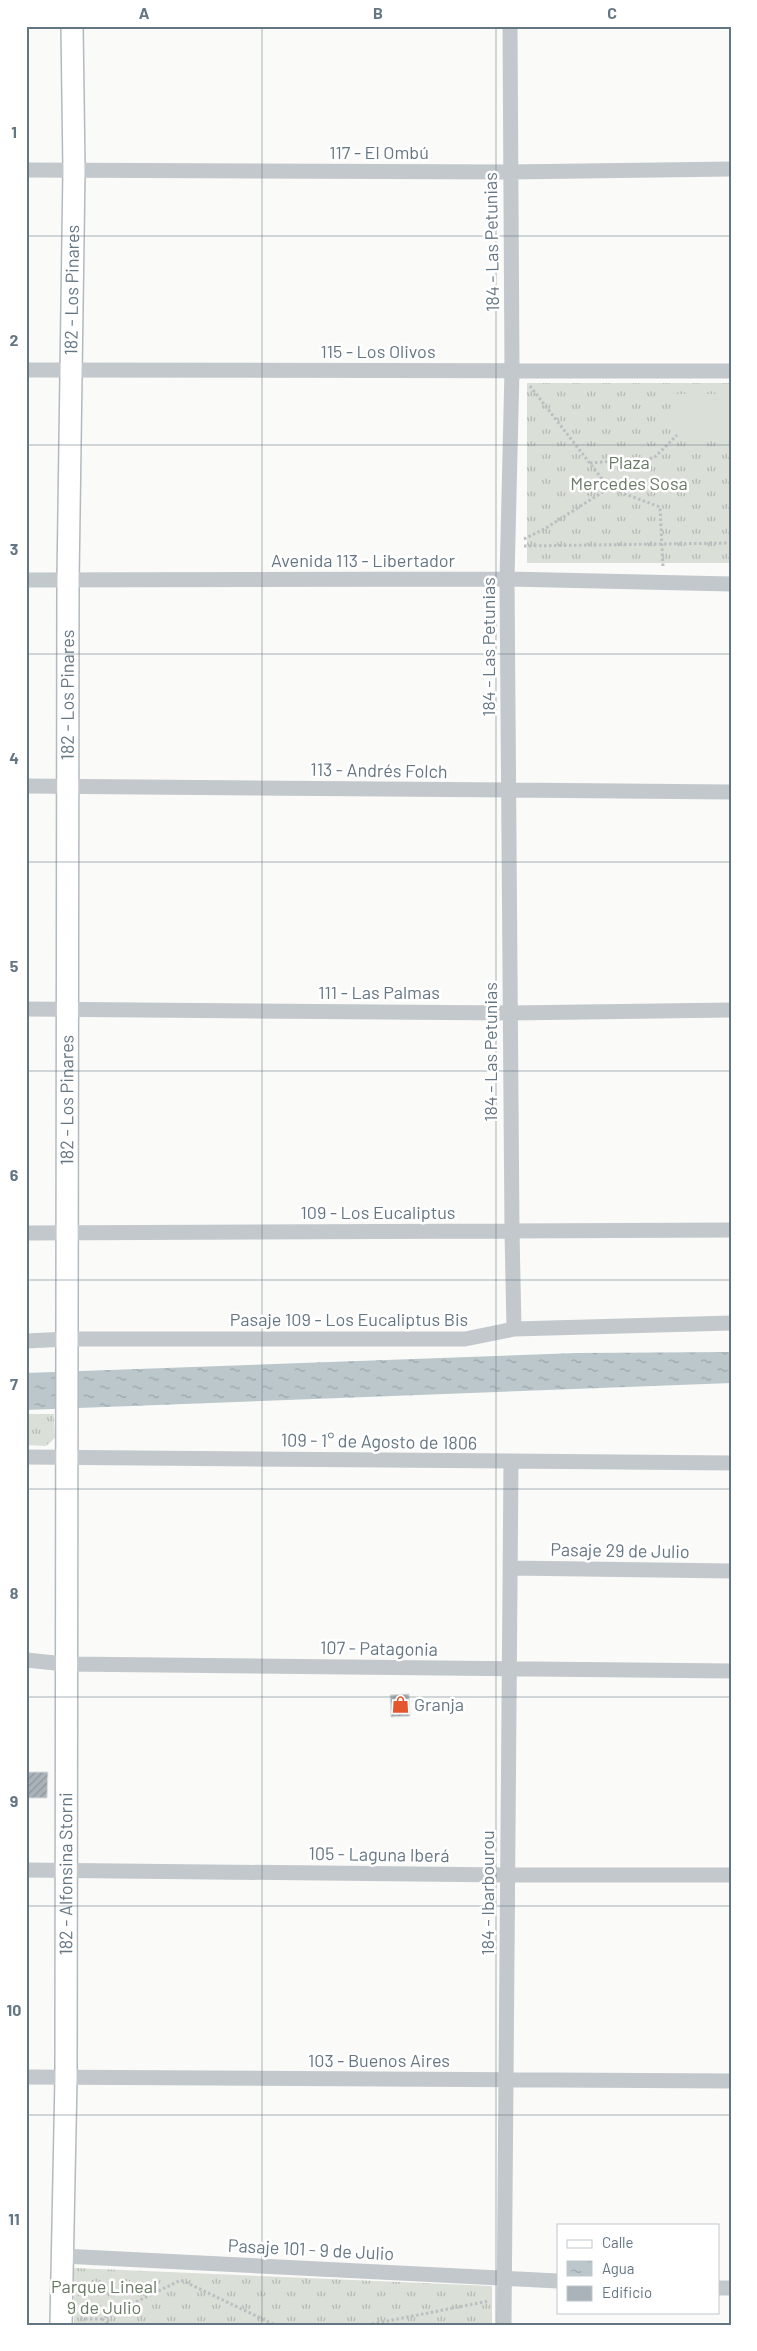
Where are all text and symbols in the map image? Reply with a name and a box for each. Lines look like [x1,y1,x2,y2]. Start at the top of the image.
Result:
text: A [139,3,150,22]
text: B [373,3,383,22]
text: C [607,3,617,22]
text: 1 [11,122,17,141]
street label: 117 - El Ombú [329,141,429,163]
street label: 184 - Las Petunias [479,172,503,312]
street label: 182 - Los Pinares [59,225,83,356]
text: 2 [10,330,19,349]
street label: 115 - Los Olivos [320,340,436,362]
park label: Plaza Mercedes Sosa [570,451,688,494]
text: 3 [10,539,18,558]
street label: Avenida 113 - Libertador [271,549,456,571]
street label: 184 - Las Petunias [477,577,499,717]
street label: 182 - Los Pinares [56,630,78,760]
text: 4 [9,748,19,767]
street label: 113 - Andrés Folch [310,758,448,782]
text: 5 [10,956,19,975]
street label: 111 - Las Palmas [318,981,440,1003]
street label: 184 - Las Petunias [479,982,501,1122]
street label: 182 - Los Pinares [55,1035,77,1165]
text: 6 [10,1165,19,1184]
street label: 109 - Los Eucaliptus [300,1201,456,1223]
street label: Pasaje 109 - Los Eucaliptus Bis [230,1308,468,1330]
text: 7 [10,1374,18,1393]
street label: 109 - 1° de Agosto de 1806 [281,1428,477,1454]
street label: Pasaje 29 de Julio [550,1538,690,1562]
text: 8 [10,1583,19,1602]
street label: 107 - Patagonia [320,1636,438,1660]
place label: Granja [414,1693,464,1715]
shop icon: Granja [390,1695,410,1715]
text: 9 [10,1791,18,1810]
street label: 182 - Alfonsina Storni [54,1792,76,1956]
street label: 184 - Ibarbourou [476,1830,498,1956]
street label: 105 - Laguna Iberá [308,1842,450,1866]
text: 10 [7,2000,21,2019]
street label: 103 - Buenos Aires [308,2049,450,2071]
text: 11 [8,2209,20,2228]
legend [557,2224,720,2314]
text: Calle [602,2233,634,2251]
street label: Pasaje 101 - 9 de Julio [227,2234,395,2264]
text: Agua [602,2259,635,2277]
park label: Parque Lineal 9 de Julio [51,2275,157,2318]
text: Edificio [602,2283,652,2301]

